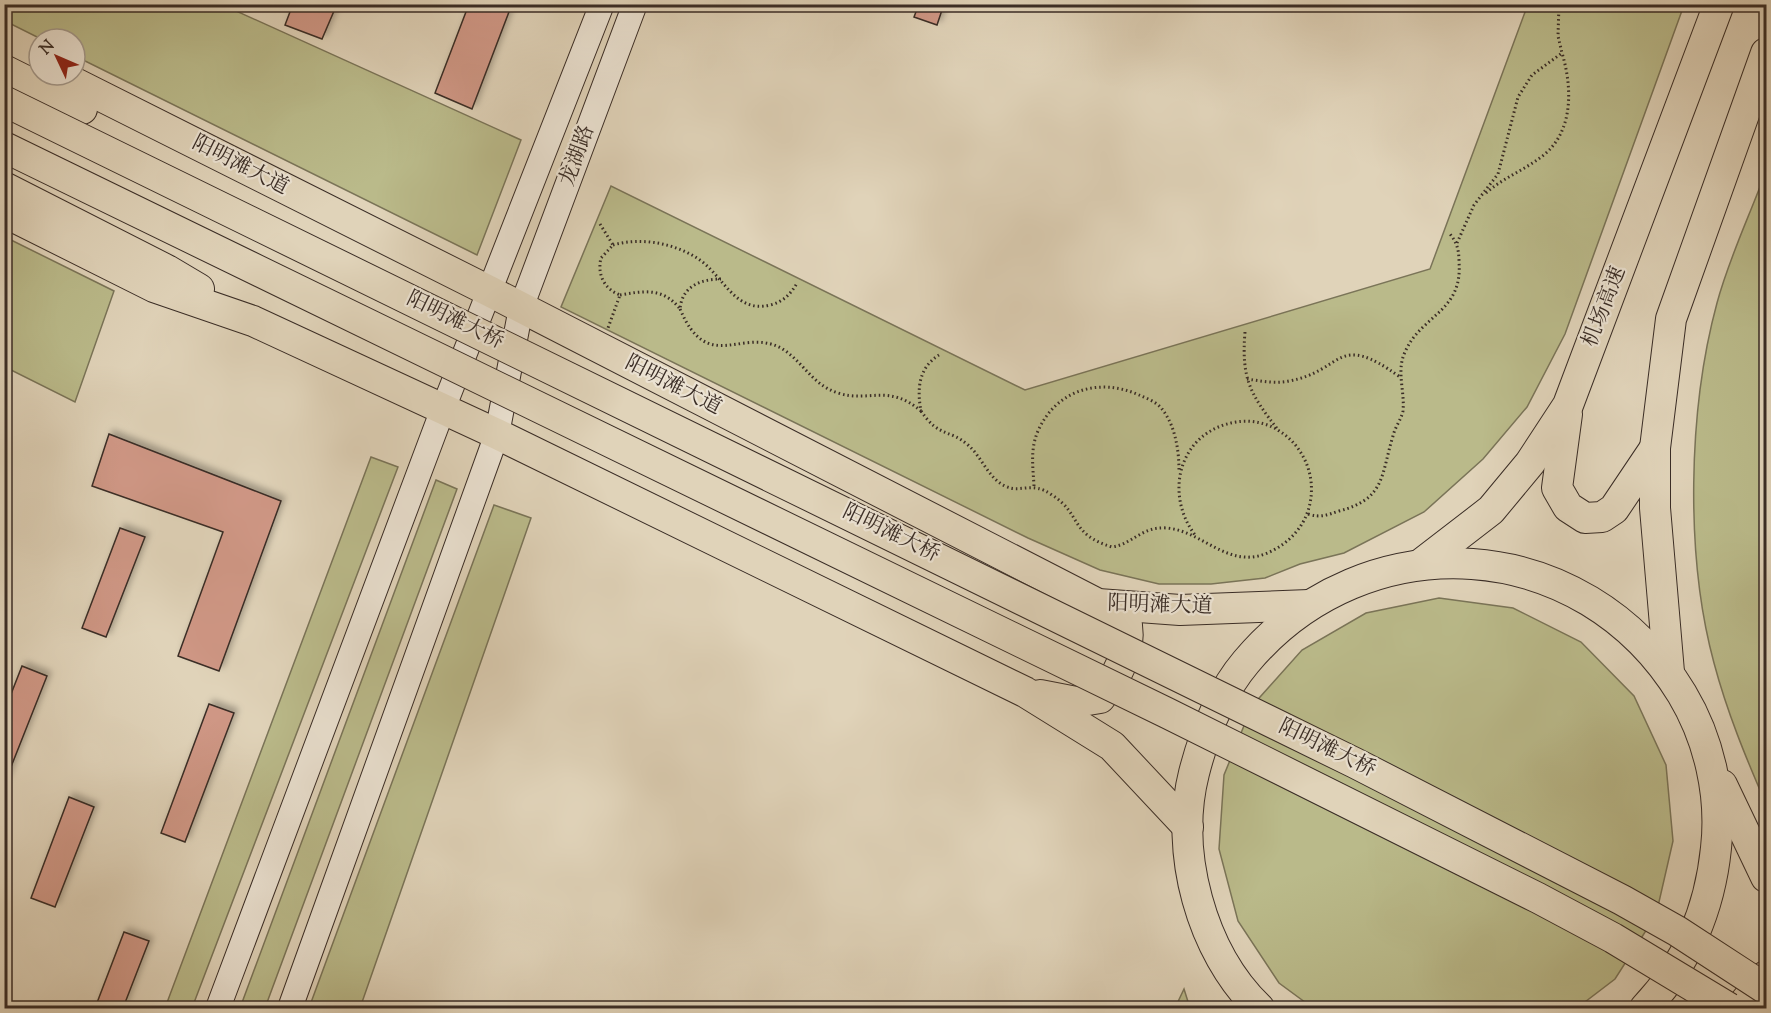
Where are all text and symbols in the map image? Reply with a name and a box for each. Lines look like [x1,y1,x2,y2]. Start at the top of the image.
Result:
north arrow [27,27,87,87]
text: N [35,36,61,61]
street label: 龙湖路 [553,121,603,191]
street label: 阳明滩大道 [186,129,294,203]
street label: 机场高速 [1576,262,1634,352]
street label: 阳明滩大桥 [401,285,509,357]
street label: 阳明滩大道 [619,349,727,423]
street label: 阳明滩大桥 [837,498,945,570]
street label: 阳明滩大道 [1107,589,1213,623]
street label: 阳明滩大桥 [1273,713,1381,785]

